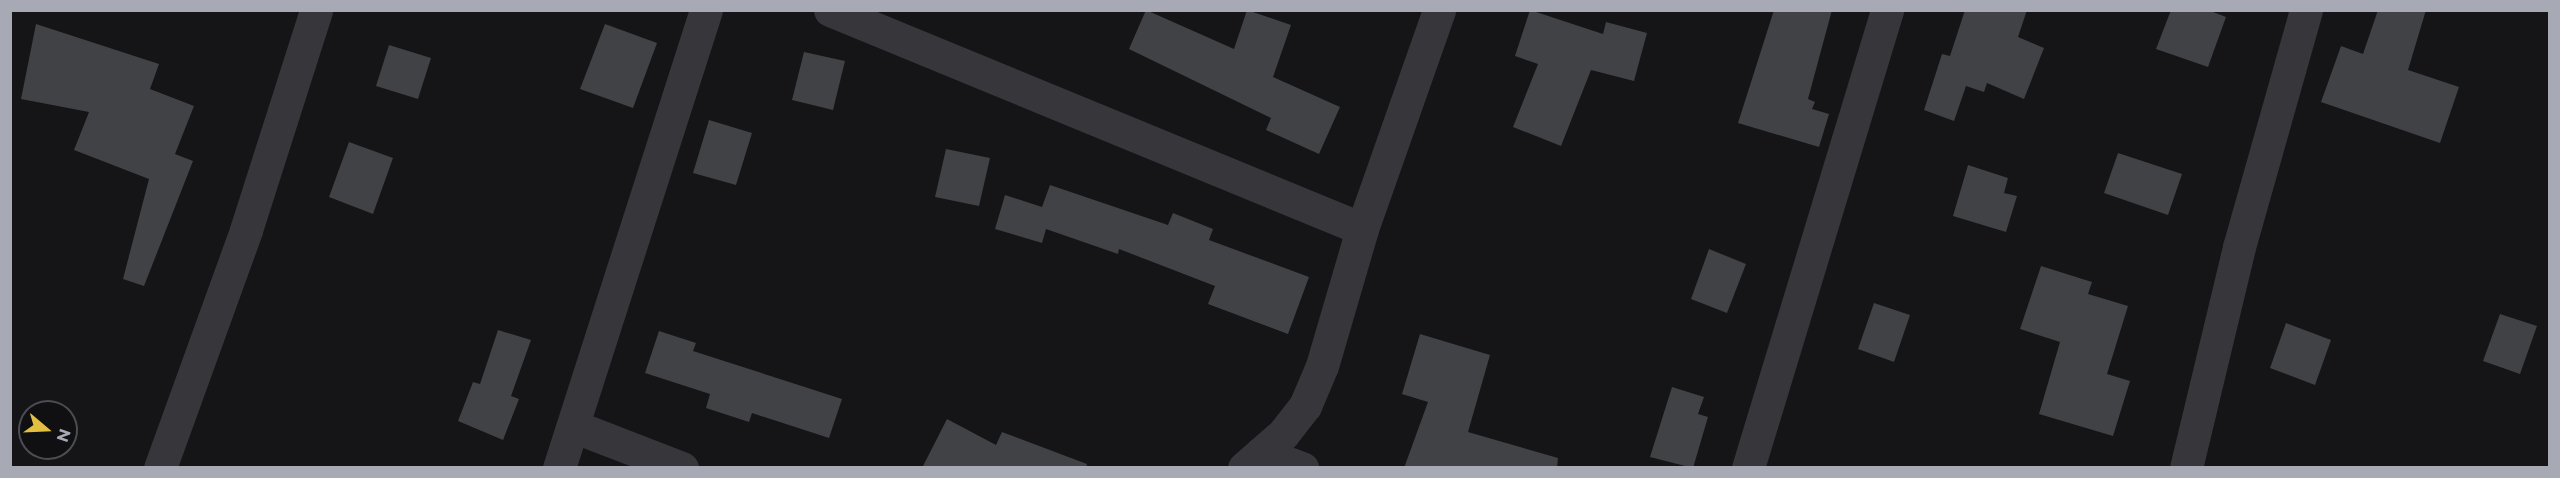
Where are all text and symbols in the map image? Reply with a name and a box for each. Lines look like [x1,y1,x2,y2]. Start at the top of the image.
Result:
north arrow [18,400,78,460]
text: N [53,426,75,445]

